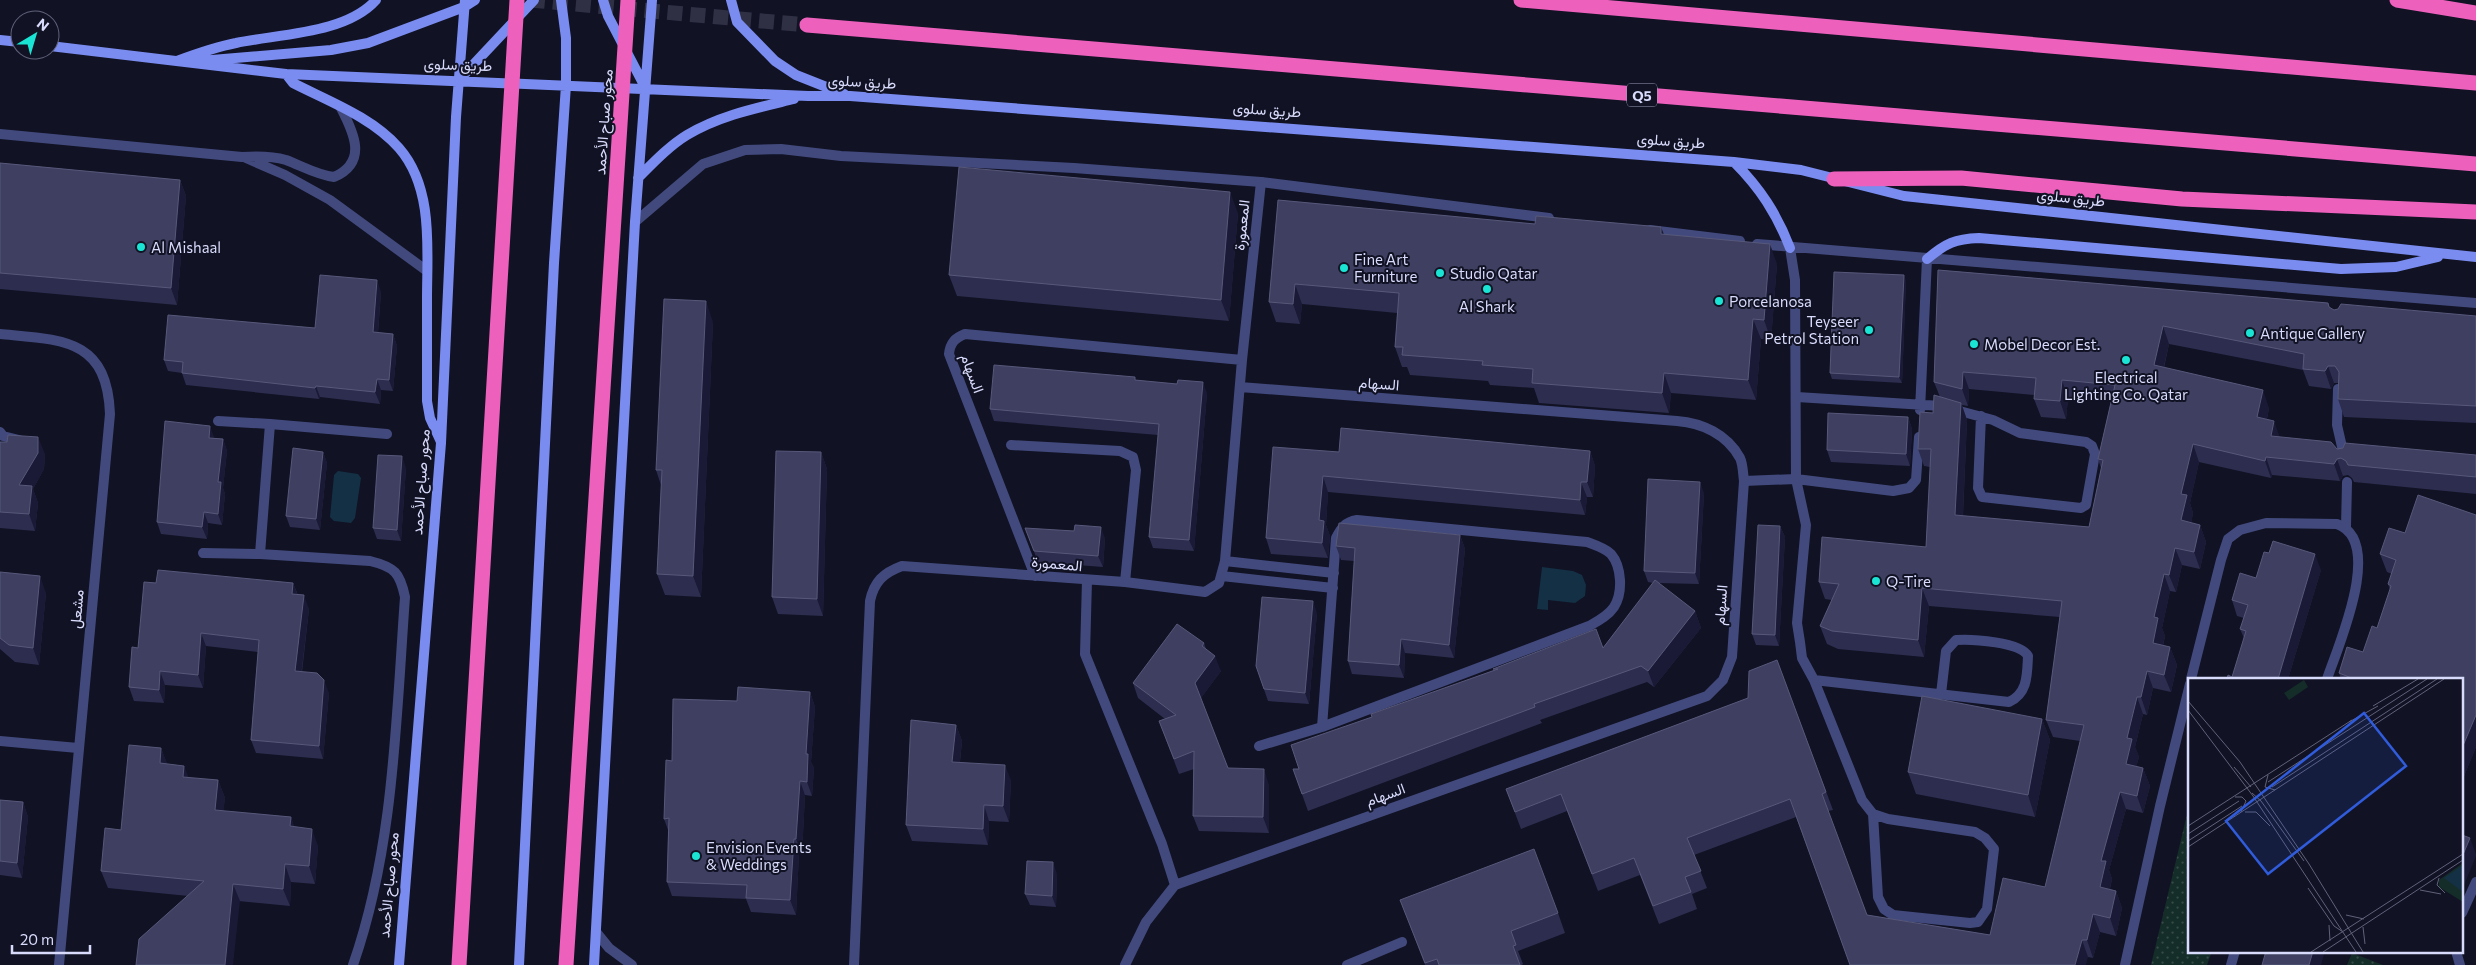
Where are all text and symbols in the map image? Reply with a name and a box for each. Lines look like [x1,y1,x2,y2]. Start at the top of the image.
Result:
north arrow [10,10,60,60]
text: N [34,14,53,34]
street label: طريق سلوى [423,54,493,76]
street label: محور صباح الأحمد [590,68,619,176]
street label: طريق سلوى [827,70,897,94]
road number: Q5 [1627,84,1657,106]
street label: طريق سلوى [1232,98,1302,122]
street label: طريق سلوى [1636,129,1706,153]
street label: طريق سلوى [2036,184,2106,212]
street label: المعمورة [1229,199,1254,252]
place label: Al Mishaal [151,238,221,256]
marker: Al Mishaal [135,241,147,253]
place label: Fine Art Furniture [1354,250,1417,285]
marker: Fine Art Furniture [1338,262,1350,274]
place label: Studio Qatar [1450,264,1538,282]
marker: Studio Qatar [1434,267,1446,279]
marker: Al Shark [1481,283,1493,295]
place label: Porcelanosa [1729,292,1812,310]
marker: Porcelanosa [1713,295,1725,307]
place label: Al Shark [1459,297,1515,315]
place label: Teyseer Petrol Station [1764,312,1859,347]
marker: Teyseer Petrol Station [1863,324,1875,336]
place label: Antique Gallery [2260,324,2365,342]
marker: Antique Gallery [2244,327,2256,339]
place label: Mobel Decor Est. [1984,335,2100,353]
marker: Mobel Decor Est. [1968,338,1980,350]
street label: السهام [956,351,988,396]
marker: Electrical Lighting Co. Qatar [2120,354,2132,366]
place label: Electrical Lighting Co. Qatar [2064,368,2188,403]
street label: السهام [1358,373,1400,395]
street label: محور صباح الأحمد [407,428,436,536]
street label: المعمورة [1031,552,1083,575]
place label: Q-Tire [1886,572,1931,590]
marker: Q-Tire [1870,575,1882,587]
street label: السهام [1710,584,1732,626]
street label: مشعل [65,589,88,629]
inset map [2188,678,2464,952]
street label: السهام [1363,779,1408,811]
street label: محور صباح الأحمد [374,831,405,939]
place label: Envision Events & Weddings [706,838,812,873]
marker: Envision Events & Weddings [690,850,702,862]
scale bar [12,922,90,954]
text: 20 m [20,930,54,948]

